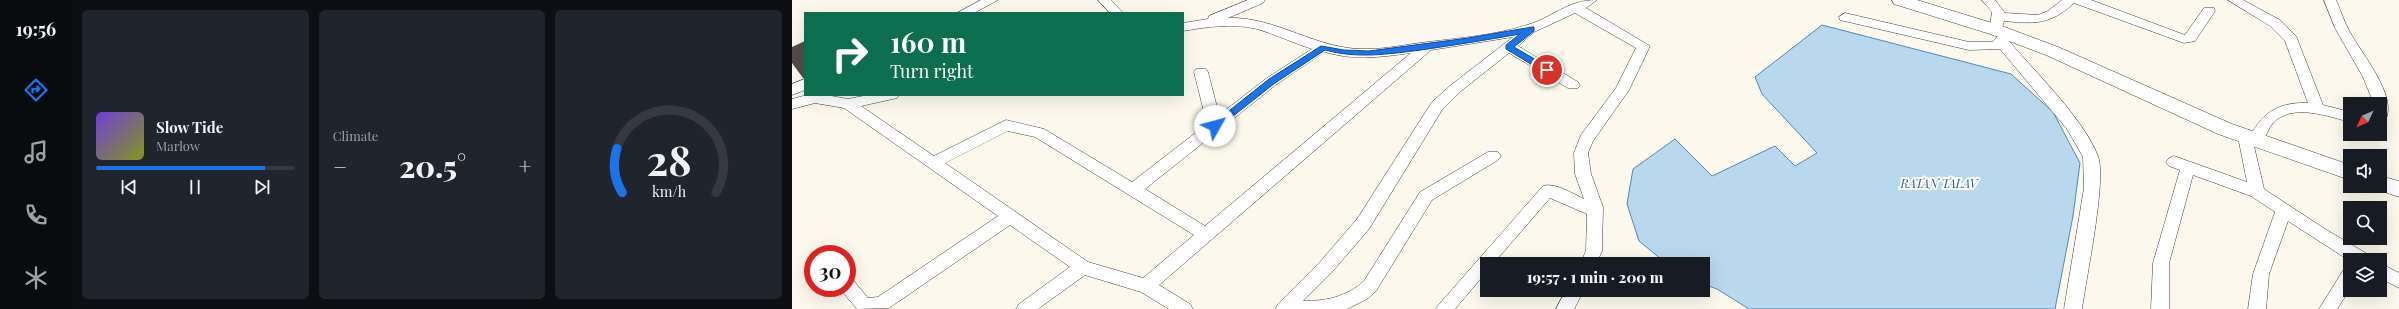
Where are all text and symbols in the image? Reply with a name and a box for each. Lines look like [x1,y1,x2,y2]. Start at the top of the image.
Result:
text: 19:56 [16,17,56,41]
text: 160 m [890,23,966,60]
icon: right [824,28,876,80]
pin [1530,53,1564,87]
text: Turn right [890,59,973,83]
icon: arrive [1536,59,1558,81]
icon: directions [22,76,50,104]
north arrow [2343,97,2387,141]
map controls [2343,97,2387,297]
position arrow [1194,105,1236,147]
text: Slow Tide [156,117,223,137]
text: Climate [333,127,378,144]
text: 28 [646,130,691,185]
text: Marlow [156,137,200,154]
icon: music [22,138,50,166]
text: 20.5° [399,146,466,186]
button: sound [2343,149,2387,193]
text: − [333,151,347,181]
text: + [518,151,531,181]
water label: RATAN TALAV [1900,175,1979,191]
icon: previous [118,176,140,198]
icon: pause [184,176,206,198]
icon: next [251,176,273,198]
text: km/h [652,181,686,200]
icon: phone [22,201,50,229]
button: search [2343,201,2387,245]
speed limit sign: 30 [804,245,856,297]
button: layers [2343,253,2387,297]
icon: climate [22,264,50,292]
text: 19:57 · 1 min · 200 m [1527,267,1663,287]

